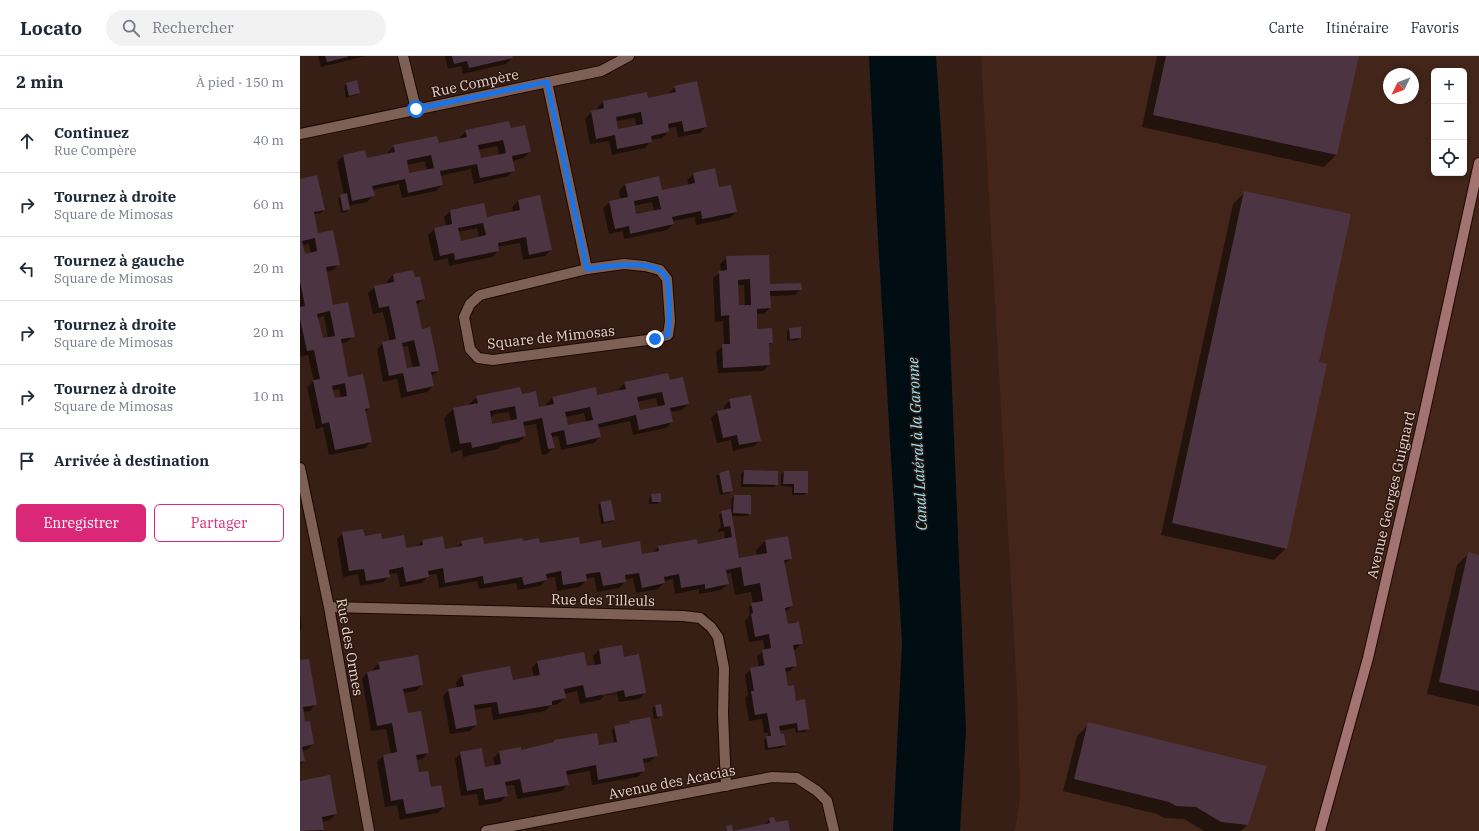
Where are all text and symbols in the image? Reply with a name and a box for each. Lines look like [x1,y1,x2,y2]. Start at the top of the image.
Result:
search box [106,10,386,46]
text: Locato [20,16,82,40]
icon: search [120,17,142,39]
text: Rechercher [152,18,234,37]
text: Carte [1269,19,1304,37]
text: Itinéraire [1326,19,1389,37]
text: Favoris [1411,19,1459,37]
street label: Rue Compère [430,65,520,101]
north arrow [1383,68,1419,104]
map controls [1431,68,1467,176]
button: + [1431,68,1467,104]
text: 2 min [16,71,64,93]
text: À pied · 150 m [196,74,284,91]
route start [407,100,425,118]
button: − [1431,104,1467,140]
text: Continuez [54,123,129,142]
icon: ahead [16,130,38,152]
text: 40 m [253,132,284,149]
button: locate [1431,140,1467,176]
text: Rue Compère [54,142,137,159]
text: Tournez à droite [54,187,176,206]
icon: right [16,194,38,216]
text: 60 m [253,196,284,213]
text: Square de Mimosas [54,206,173,223]
text: Tournez à gauche [54,251,185,270]
icon: left [16,258,38,280]
text: 20 m [253,260,284,277]
text: Square de Mimosas [54,270,173,287]
text: Tournez à droite [54,315,176,334]
street label: Square de Mimosas [486,321,616,353]
icon: right [16,322,38,344]
text: 20 m [253,324,284,341]
route end [646,330,664,348]
text: Square de Mimosas [54,334,173,351]
water label: Canal Latéral à la Garonne [903,357,931,531]
text: Tournez à droite [54,379,176,398]
icon: right [16,386,38,408]
text: 10 m [253,388,284,405]
text: Square de Mimosas [54,398,173,415]
street label: Avenue Georges Guignard [1363,409,1419,581]
icon: arrive [16,450,38,472]
text: Arrivée à destination [54,451,209,470]
button: Enregistrer [16,504,146,542]
button: Partager [154,504,284,542]
street label: Rue des Tilleuls [551,590,655,610]
street label: Rue des Ormes [333,597,367,697]
street label: Avenue des Acacias [607,761,737,803]

